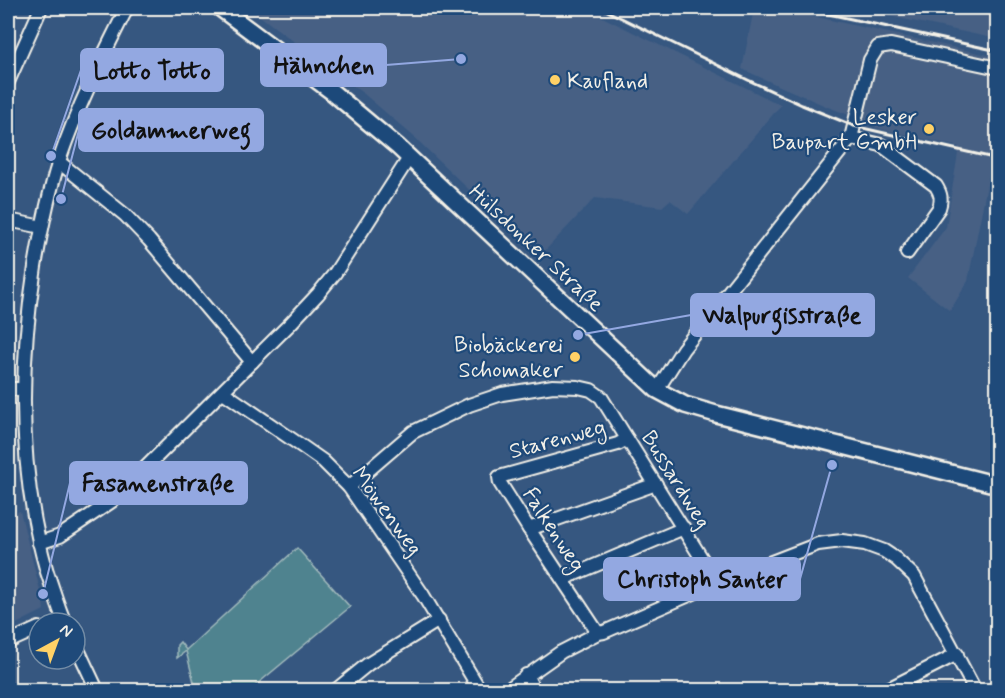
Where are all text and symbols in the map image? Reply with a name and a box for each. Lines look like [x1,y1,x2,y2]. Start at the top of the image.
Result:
callout: Hähnchen [261,44,386,86]
callout: Lotto Totto [81,49,223,91]
text: Hähnchen [274,51,374,82]
text: Lotto Totto [93,57,211,88]
place label: Kaufland [567,68,648,96]
marker: Kaufland [548,73,562,87]
place label: Lesker Baupart GmbH [772,104,917,157]
callout: Goldammerweg [79,109,263,151]
text: Goldammerweg [91,116,251,150]
marker: Lesker Baupart GmbH [922,122,936,136]
street label: Hülsdonker Straße [462,179,609,318]
callout: Walpurgisstraße [691,294,874,336]
text: Walpurgisstraße [702,301,862,335]
place label: Biobäckerei Schomaker [454,332,564,385]
marker: Biobäckerei Schomaker [568,350,582,364]
street label: Starenweg [506,414,610,469]
street label: Bussardweg [633,426,717,535]
street label: Möwenweg [344,461,428,562]
callout: Fasanenstraße [70,462,247,504]
text: Fasanenstraße [82,469,235,500]
street label: Falkenweg [513,482,591,579]
callout: Christoph Santer [604,558,800,600]
text: Christoph Santer [617,565,788,596]
north arrow [27,611,87,671]
text: N [55,619,77,642]

